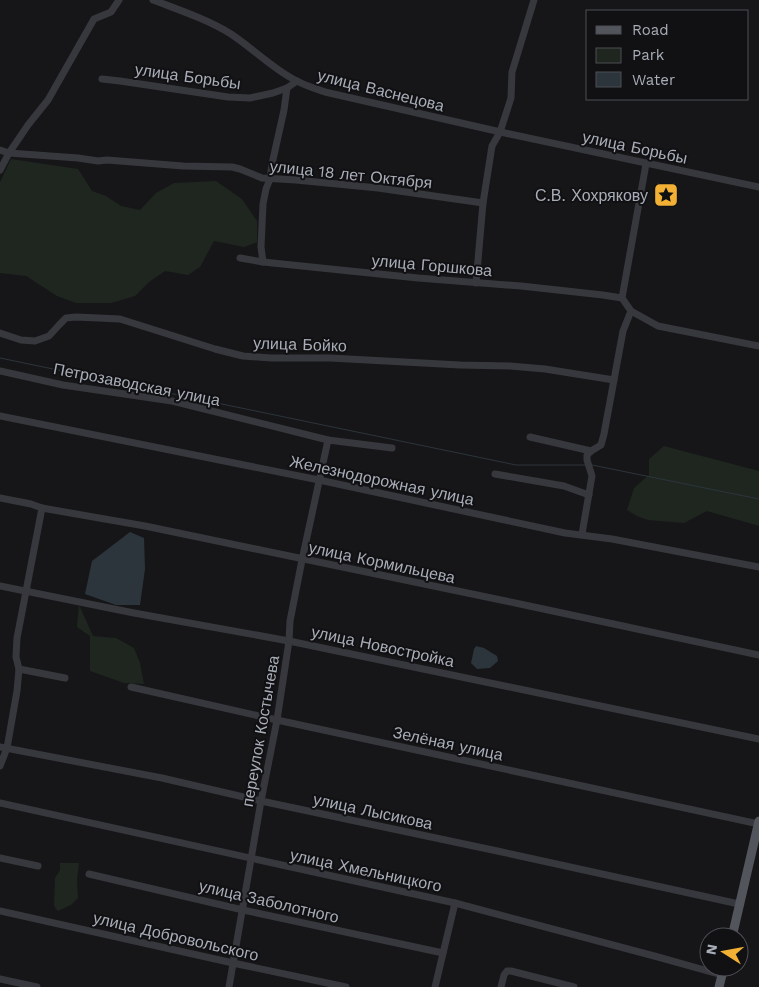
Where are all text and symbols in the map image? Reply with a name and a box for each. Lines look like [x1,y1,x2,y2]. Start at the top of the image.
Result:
legend [586,10,749,100]
text: Road [632,21,669,39]
text: Park [632,46,665,64]
street label: улица Борьбы [134,60,242,93]
street label: улица Васнецова [316,66,446,115]
text: Water [632,71,675,89]
street label: улица Борьбы [581,127,689,168]
street label: улица 18 лет Октября [269,157,433,192]
place icon: С.В. Хохрякову [653,182,679,208]
place label: С.В. Хохрякову [535,186,648,205]
street label: улица Горшкова [371,251,493,280]
street label: улица Бойко [253,333,347,356]
street label: Петрозаводская улица [52,359,222,410]
street label: Железнодорожная улица [288,452,476,509]
street label: улица Кормильцева [307,538,457,587]
street label: улица Новостройка [310,622,456,671]
street label: переулок Костычева [238,654,283,808]
street label: Зелёная улица [391,723,505,764]
street label: улица Лысикова [311,790,434,833]
street label: улица Хмельницкого [288,845,444,896]
street label: улица Заболотного [197,876,341,927]
street label: улица Добровольского [91,908,261,965]
north arrow [699,927,749,977]
text: N [702,943,720,956]

